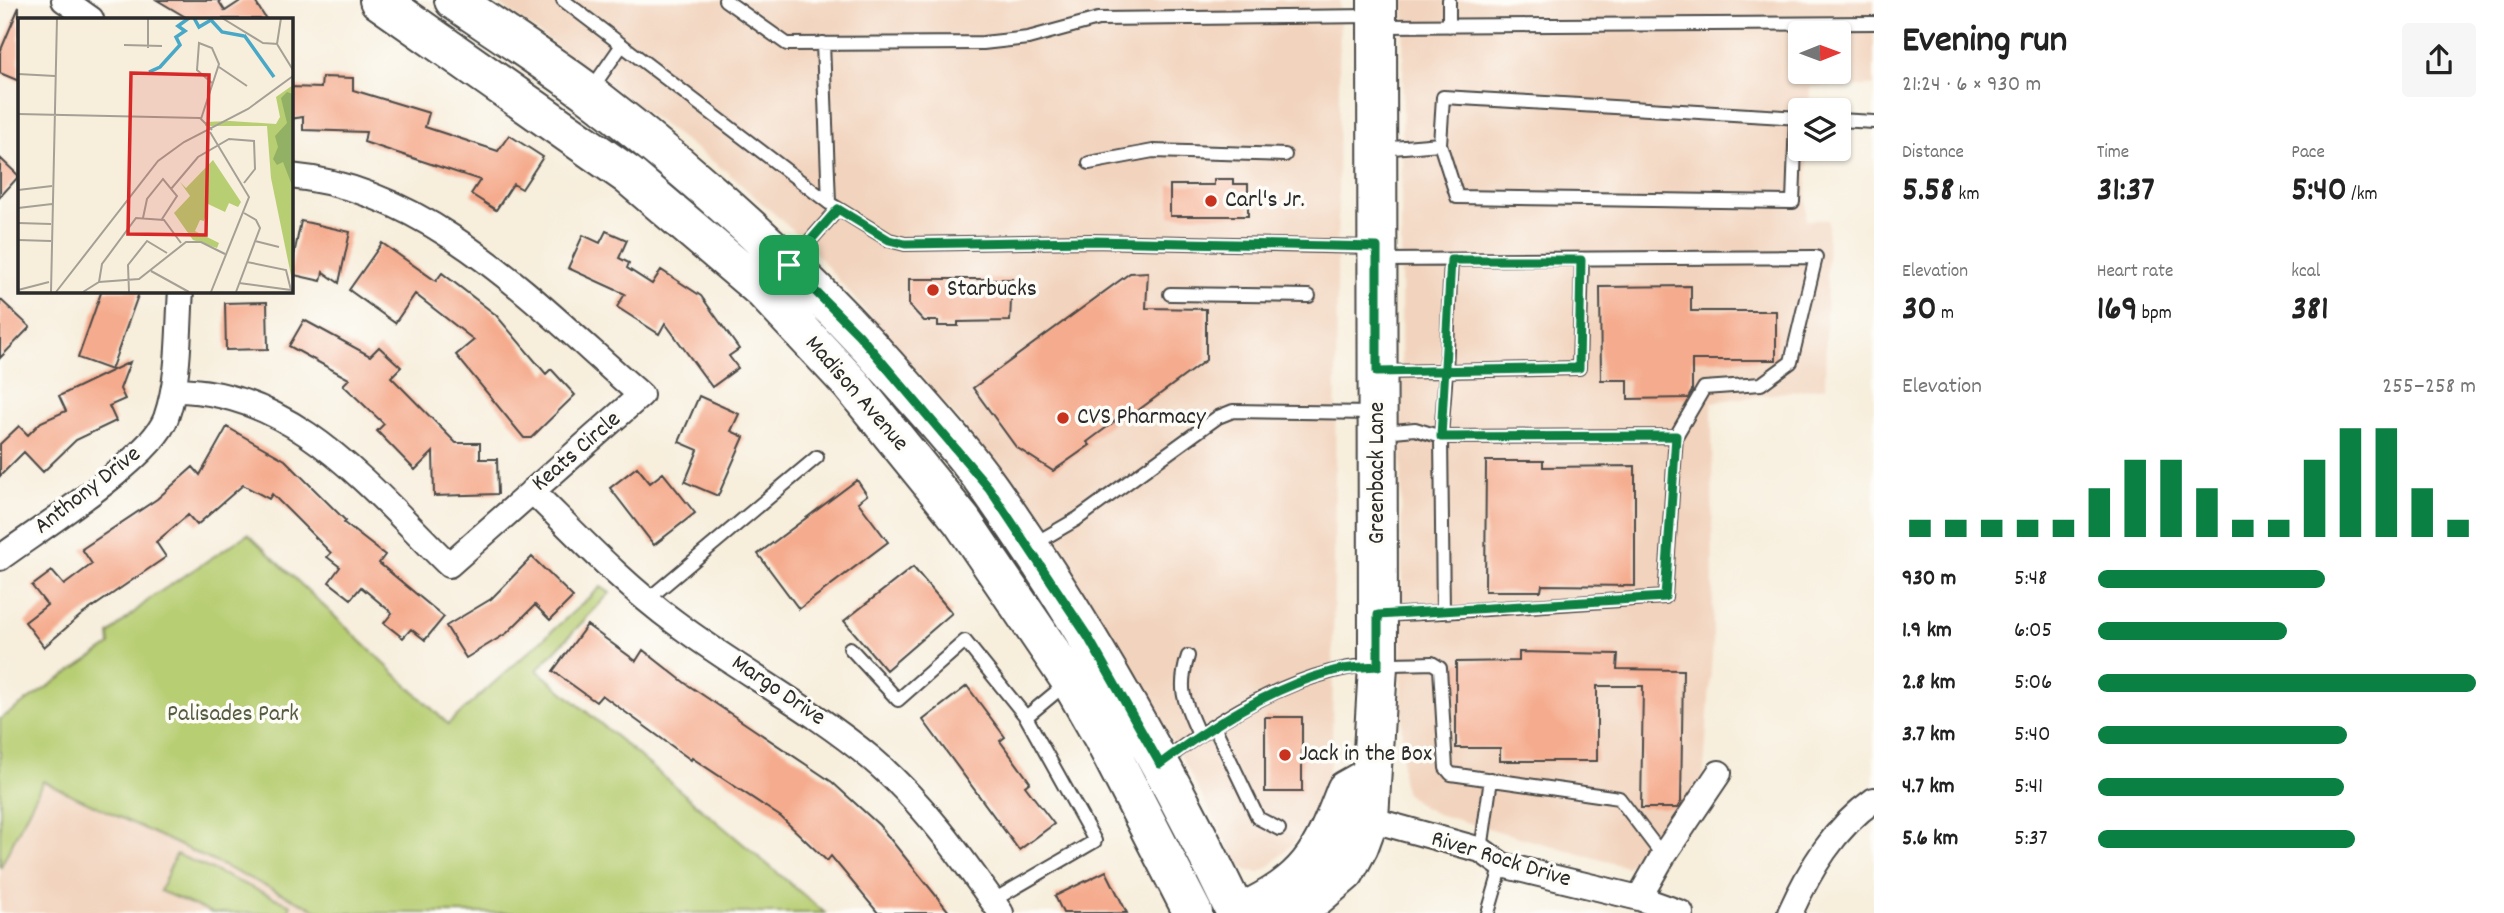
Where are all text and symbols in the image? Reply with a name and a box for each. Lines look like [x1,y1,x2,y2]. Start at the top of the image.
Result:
text: Evening run [1902,15,2067,70]
inset map [18,18,292,292]
north arrow [1788,21,1852,84]
map controls [1788,21,1851,161]
button: share [2402,23,2476,97]
text: 21:24 · 6 × 930 m [1902,69,2041,102]
button: layers [1788,98,1851,161]
text: Distance [1902,140,1964,167]
text: Time [2097,140,2129,167]
text: Pace [2291,140,2325,167]
text: 5.58 [1902,167,1954,217]
text: 31:37 [2097,167,2155,217]
text: 5:40 [2291,167,2347,217]
text: km [1954,182,1979,209]
text: /km [2347,182,2378,209]
place label: Carl's Jr. [1225,184,1305,218]
marker: Carl's Jr. [1203,193,1219,209]
pin [759,235,819,295]
icon: arrive [770,246,808,284]
text: Elevation [1902,259,1968,286]
text: Heart rate [2097,259,2173,286]
text: kcal [2291,259,2320,286]
place label: Starbucks [947,273,1037,307]
marker: Starbucks [925,282,941,298]
text: 30 [1902,286,1937,336]
text: 169 [2097,286,2138,336]
text: 381 [2291,286,2329,336]
text: m [1937,301,1954,328]
text: bpm [2138,301,2172,328]
street label: Madison Avenue [796,329,916,459]
text: Elevation [1902,371,1982,404]
text: 255–258 m [2382,371,2476,404]
place label: CVS Pharmacy [1077,401,1207,435]
street label: Greenback Lane [1361,402,1395,544]
street label: Keats Circle [525,404,629,500]
marker: CVS Pharmacy [1055,410,1071,426]
street label: Anthony Drive [27,438,149,544]
text: 930 m [1902,563,1956,596]
text: 5:48 [2014,563,2047,596]
text: 1.9 km [1902,615,1952,648]
text: 6:05 [2014,615,2052,648]
street label: Margo Drive [724,647,832,735]
text: 2.8 km [1902,667,1956,700]
text: 5:06 [2014,667,2052,700]
park label: Palisades Park [167,698,299,732]
text: 3.7 km [1902,719,1955,752]
text: 5:40 [2014,719,2051,752]
place label: Jack in the Box [1299,738,1432,772]
marker: Jack in the Box [1277,747,1293,763]
text: 4.7 km [1902,771,1955,804]
text: 5:41 [2014,771,2043,804]
street label: River Rock Drive [1427,823,1575,897]
text: 5.6 km [1902,823,1958,856]
text: 5:37 [2014,823,2048,856]

